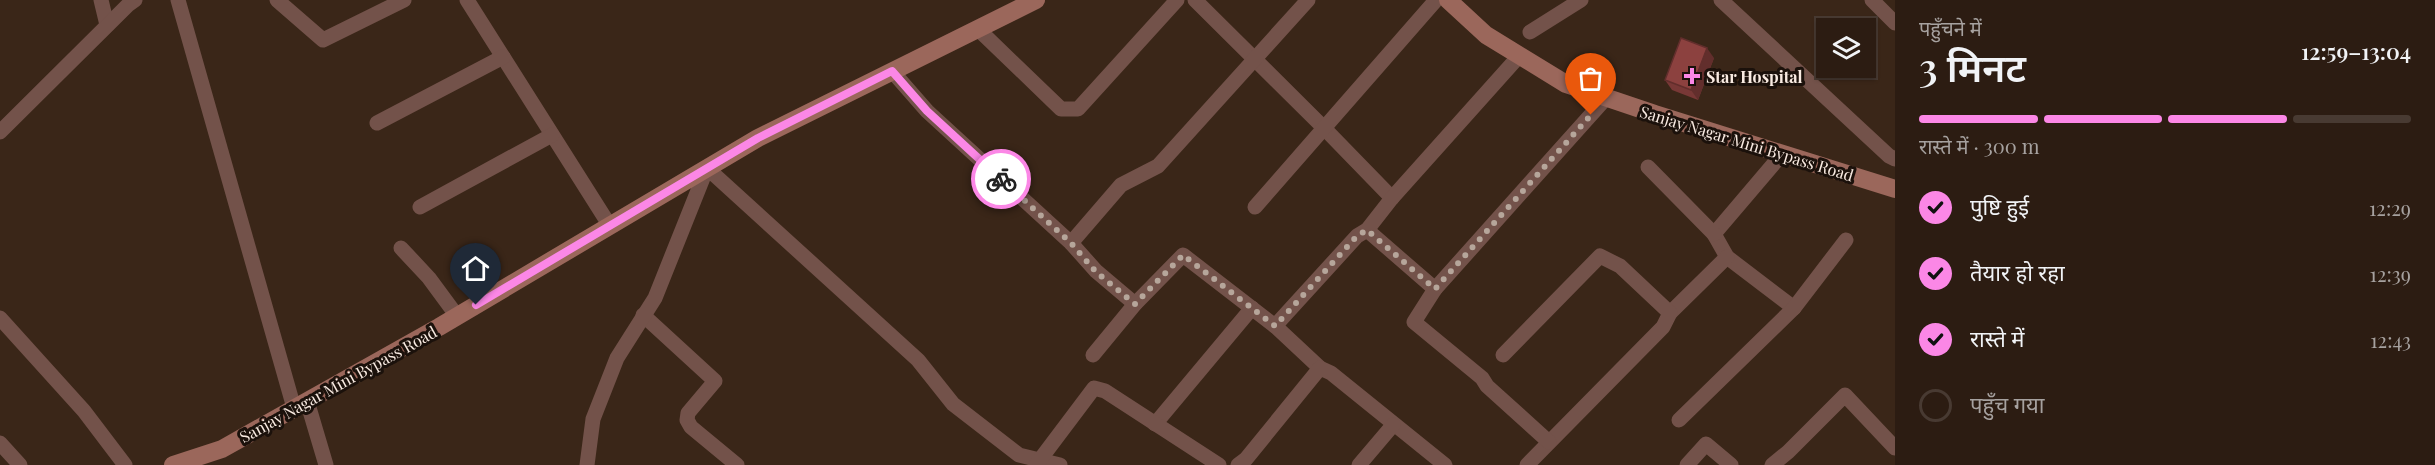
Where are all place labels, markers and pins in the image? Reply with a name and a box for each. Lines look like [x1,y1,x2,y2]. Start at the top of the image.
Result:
pin [1565,53,1616,115]
place label: Star Hospital [1706,66,1803,87]
marker: Star Hospital [1683,67,1701,85]
pin [450,243,501,305]

